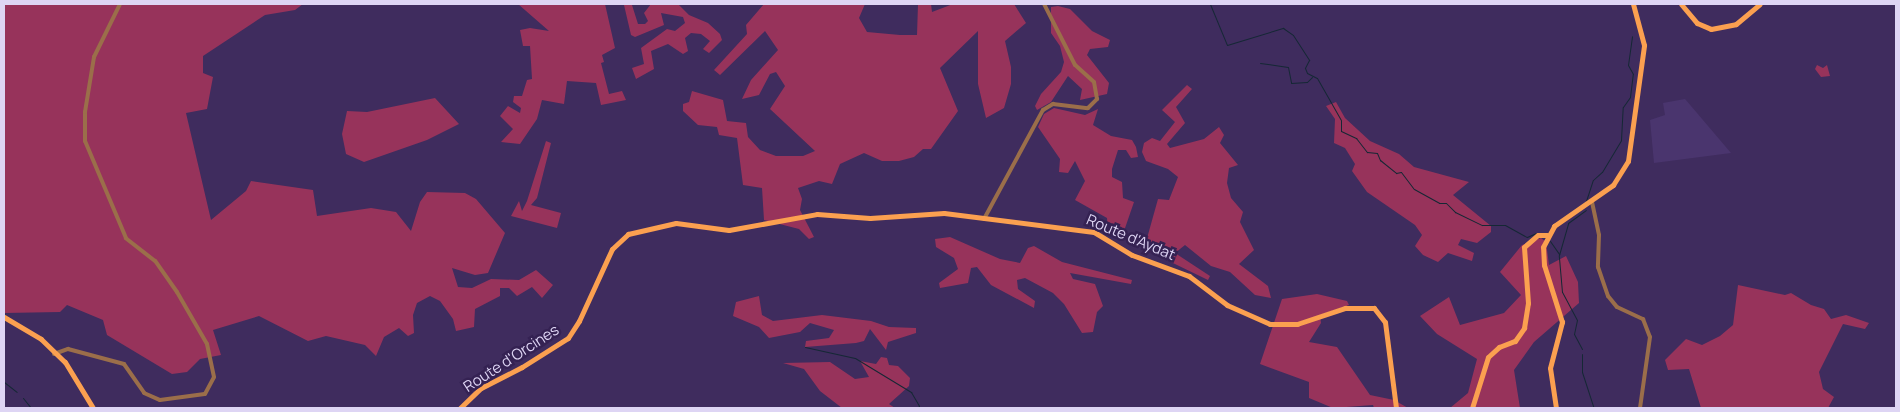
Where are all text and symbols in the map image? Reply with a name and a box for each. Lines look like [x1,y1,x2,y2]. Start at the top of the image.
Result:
street label: Route d'Aydat [1084,210,1178,264]
street label: Route d'Orcines [460,320,562,396]

